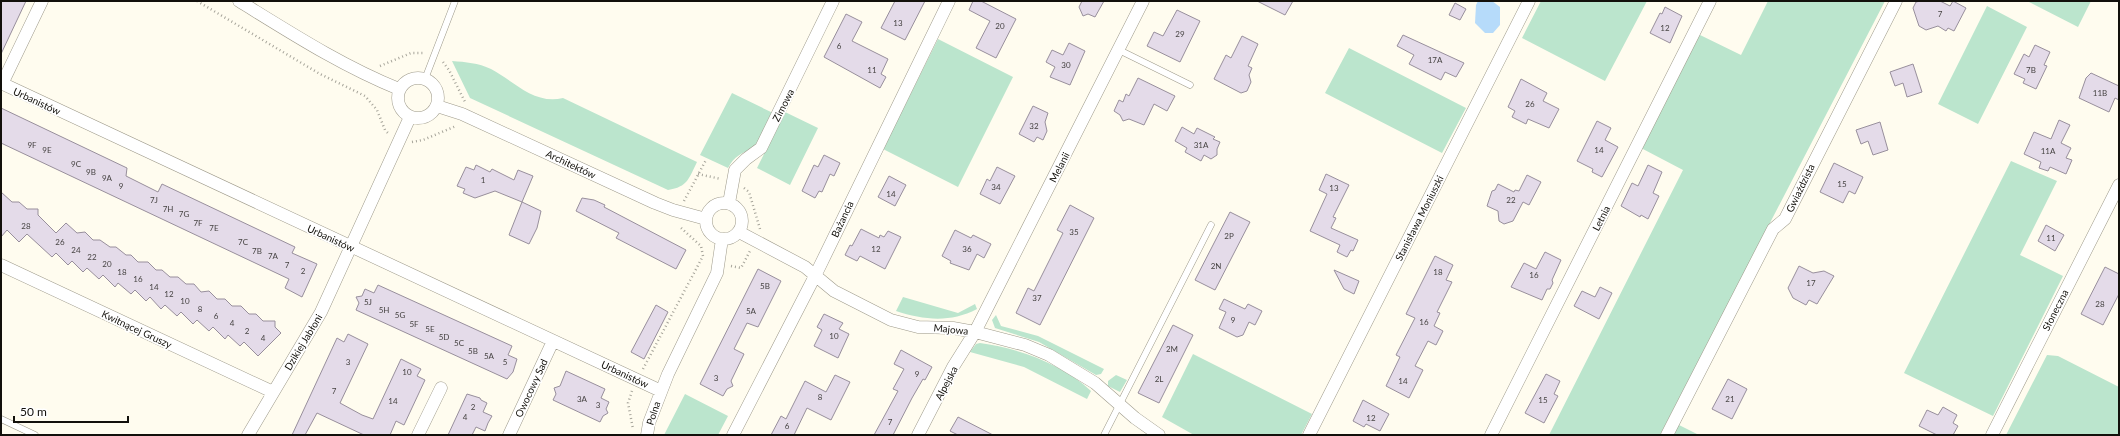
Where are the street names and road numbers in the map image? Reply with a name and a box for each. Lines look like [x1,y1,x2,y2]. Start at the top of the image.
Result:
street label: Urbanistów [11,85,63,117]
street label: Zimowa [770,87,796,123]
street label: Architektów [544,147,598,181]
street label: Melanii [1046,150,1072,184]
street label: Gwiaździsta [1783,162,1817,214]
street label: Stanisława Moniuszki [1392,173,1446,263]
street label: Bażancia [828,199,856,239]
street label: Letnia [1590,203,1612,233]
street label: Urbanistów [305,222,357,254]
street label: Słoneczna [2039,287,2071,333]
street label: Kwitnącej Gruszy [100,308,175,351]
street label: Dzikiej Jabłoni [282,312,324,372]
street label: Majowa [933,321,969,337]
street label: Owocowy Sad [512,357,550,419]
street label: Urbanistów [599,358,651,390]
street label: Alpejska [932,364,960,402]
street label: Polna [644,400,662,426]

